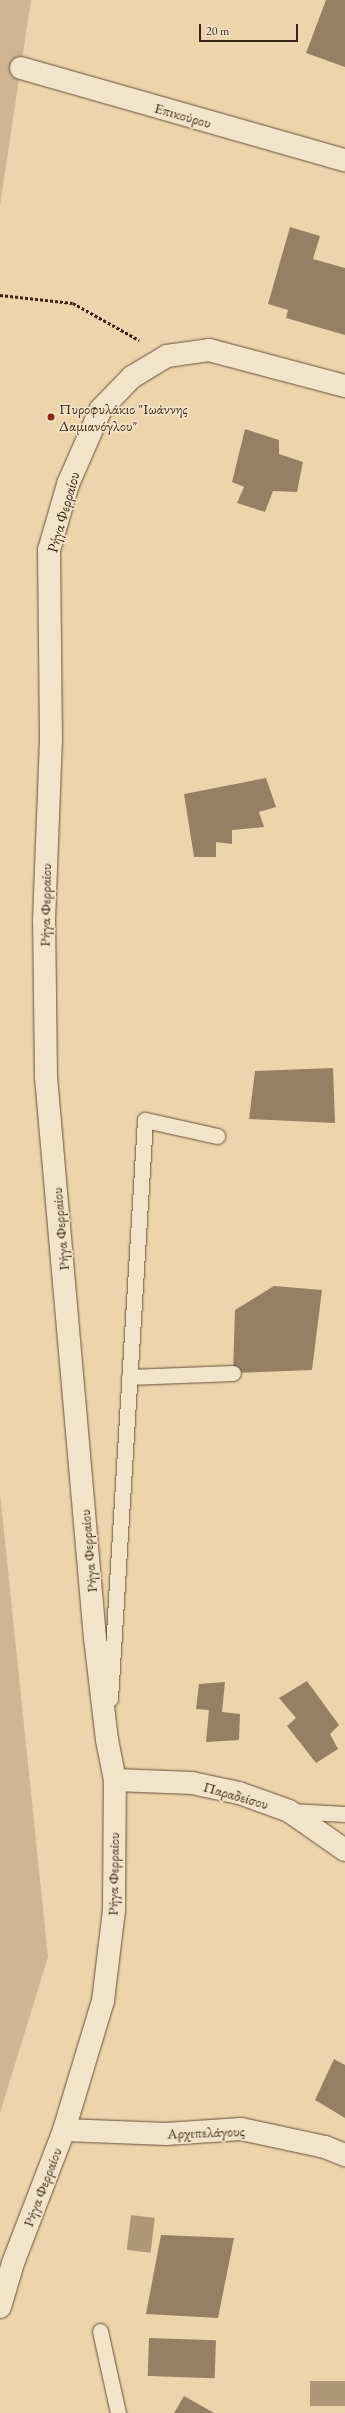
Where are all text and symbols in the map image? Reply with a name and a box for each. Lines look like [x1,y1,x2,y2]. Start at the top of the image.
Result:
scale bar [201,16,300,42]
text: 20 m [206,23,229,39]
street label: Επικούρου [153,98,213,132]
place label: Πυροφυλάκιο "Ιωάννης Δαμιανόγλου" [59,399,188,434]
marker: Πυροφυλάκιο "Ιωάννης Δαμιανόγλου" [46,412,56,422]
street label: Ρήγα Φερραίου [43,470,83,554]
street label: Ρήγα Φερραίου [35,863,55,947]
street label: Ρήγα Φερραίου [47,1187,73,1271]
street label: Ρήγα Φερραίου [75,1509,101,1593]
street label: Παραδείσου [201,1777,271,1813]
street label: Ρήγα Φερραίου [103,1832,123,1916]
street label: Αρχιπελάγους [167,2122,245,2142]
street label: Ρήγα Φερραίου [19,2145,65,2229]

